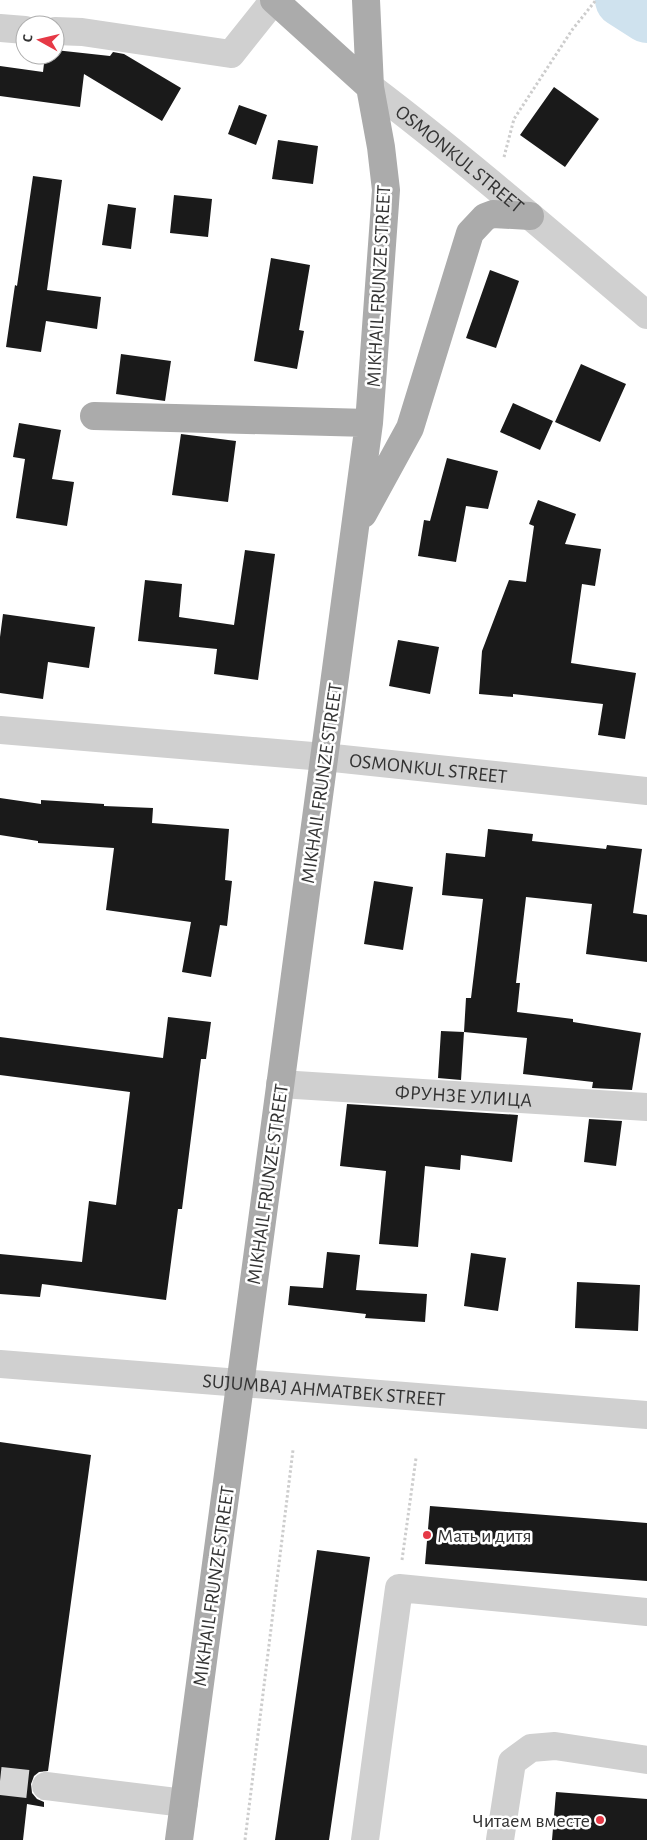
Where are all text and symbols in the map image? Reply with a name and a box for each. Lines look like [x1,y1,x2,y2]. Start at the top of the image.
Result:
north arrow [15,15,65,65]
text: С [21,33,36,43]
street label: OSMONKUL STREET [392,102,527,217]
street label: MIKHAIL FRUNZE STREET [364,184,394,388]
street label: MIKHAIL FRUNZE STREET [298,681,346,885]
street label: OSMONKUL STREET [348,751,508,787]
street label: MIKHAIL FRUNZE STREET [244,1082,292,1286]
street label: ФРУНЗЕ УЛИЦА [394,1082,533,1111]
street label: SUJUMBAJ AHMATBEK STREET [202,1371,446,1410]
street label: MIKHAIL FRUNZE STREET [190,1484,238,1688]
place label: Мать и дитя [437,1526,532,1546]
marker: Мать и дитя [421,1529,433,1541]
place label: Читаем вместе [472,1811,590,1831]
marker: Читаем вместе [594,1814,606,1826]

